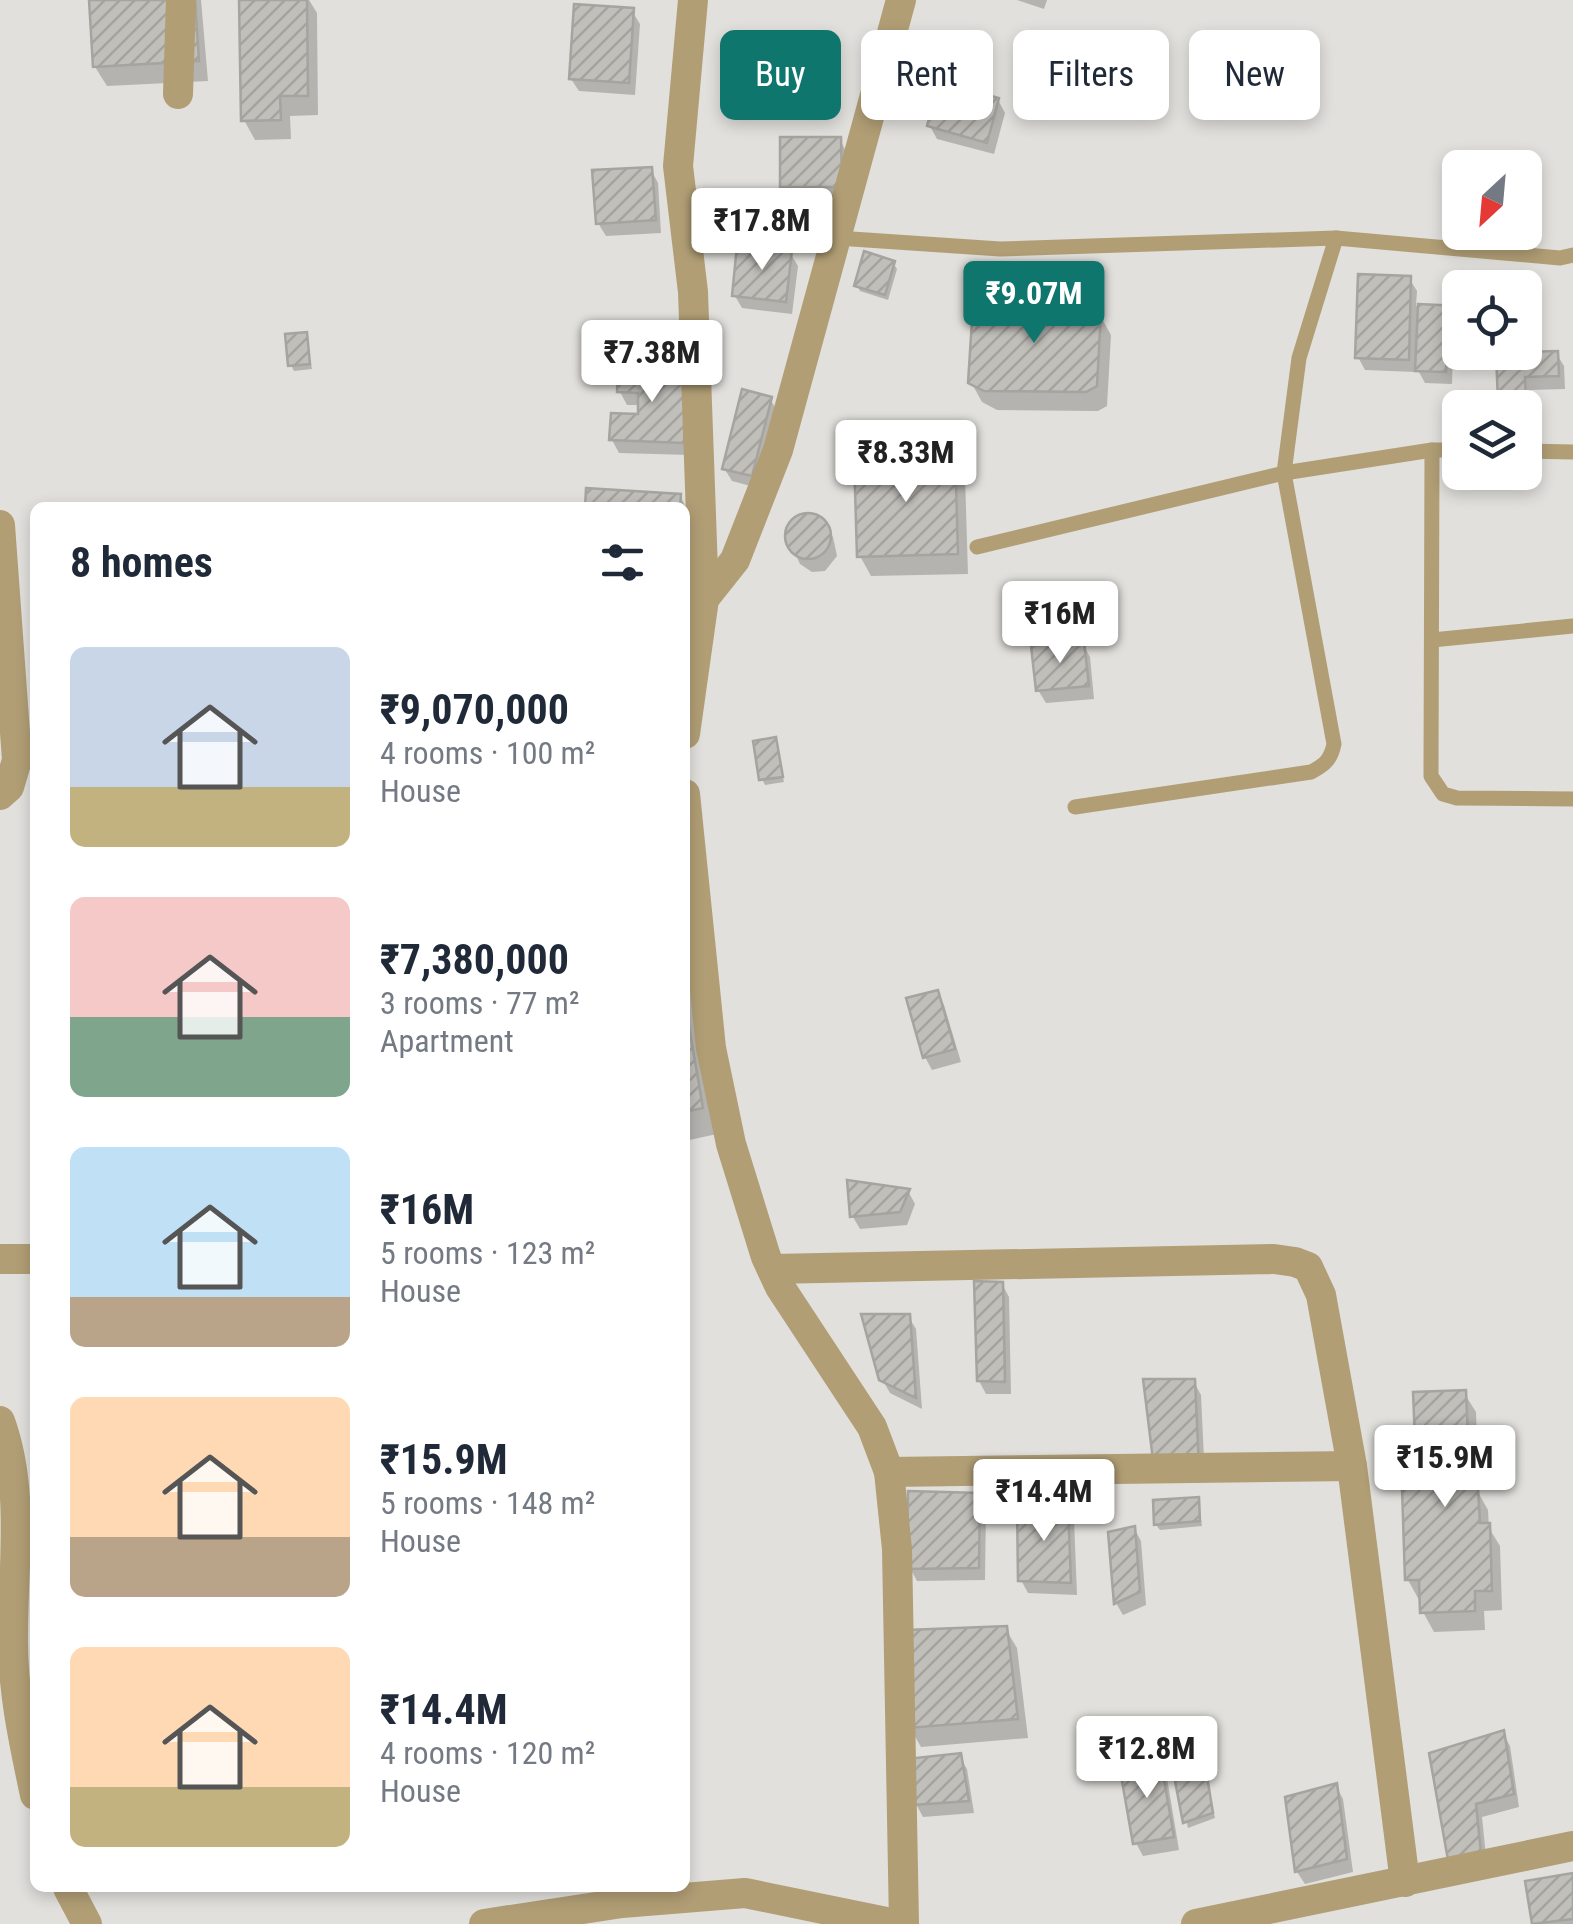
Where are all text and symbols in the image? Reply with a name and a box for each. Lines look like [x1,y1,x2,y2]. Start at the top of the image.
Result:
chip: Buy [720,30,841,120]
chip: Rent [861,30,993,120]
chip: Filters [1013,30,1169,120]
chip: New [1189,30,1320,120]
north arrow [1442,150,1542,250]
map controls [1442,150,1542,490]
pin: ₹17.8M [681,188,843,273]
text: ₹17.8M [713,201,811,239]
pin: ₹9.07M [953,261,1115,346]
button: locate [1442,270,1542,370]
text: ₹9.07M [985,274,1083,312]
pin: ₹7.38M [571,320,733,405]
text: ₹7.38M [603,333,701,371]
button: layers [1442,390,1542,490]
pin: ₹8.33M [825,420,987,505]
text: ₹8.33M [857,433,955,471]
icon: filters [595,535,650,590]
text: 8 homes [70,538,213,587]
pin: ₹16M [1001,581,1119,666]
text: ₹16M [1024,594,1096,632]
text: ₹9,070,000 [380,685,569,734]
icon: home [150,687,270,807]
text: 4 rooms · 100 m² [380,734,595,772]
text: House [380,772,461,810]
text: ₹7,380,000 [380,935,569,984]
icon: home [150,937,270,1057]
text: 3 rooms · 77 m² [380,984,579,1022]
text: Apartment [380,1022,514,1060]
text: ₹16M [380,1185,474,1234]
icon: home [150,1187,270,1307]
text: 5 rooms · 123 m² [380,1234,595,1272]
text: House [380,1272,461,1310]
pin: ₹15.9M [1364,1425,1526,1510]
text: ₹15.9M [380,1435,508,1484]
icon: home [150,1437,270,1557]
text: ₹15.9M [1396,1438,1494,1476]
pin: ₹14.4M [963,1459,1125,1544]
text: ₹14.4M [995,1472,1093,1510]
text: 5 rooms · 148 m² [380,1484,595,1522]
text: House [380,1522,461,1560]
text: ₹14.4M [380,1685,508,1734]
icon: home [150,1687,270,1807]
pin: ₹12.8M [1066,1716,1228,1801]
text: ₹12.8M [1098,1729,1196,1767]
text: 4 rooms · 120 m² [380,1734,595,1772]
text: House [380,1772,461,1810]

